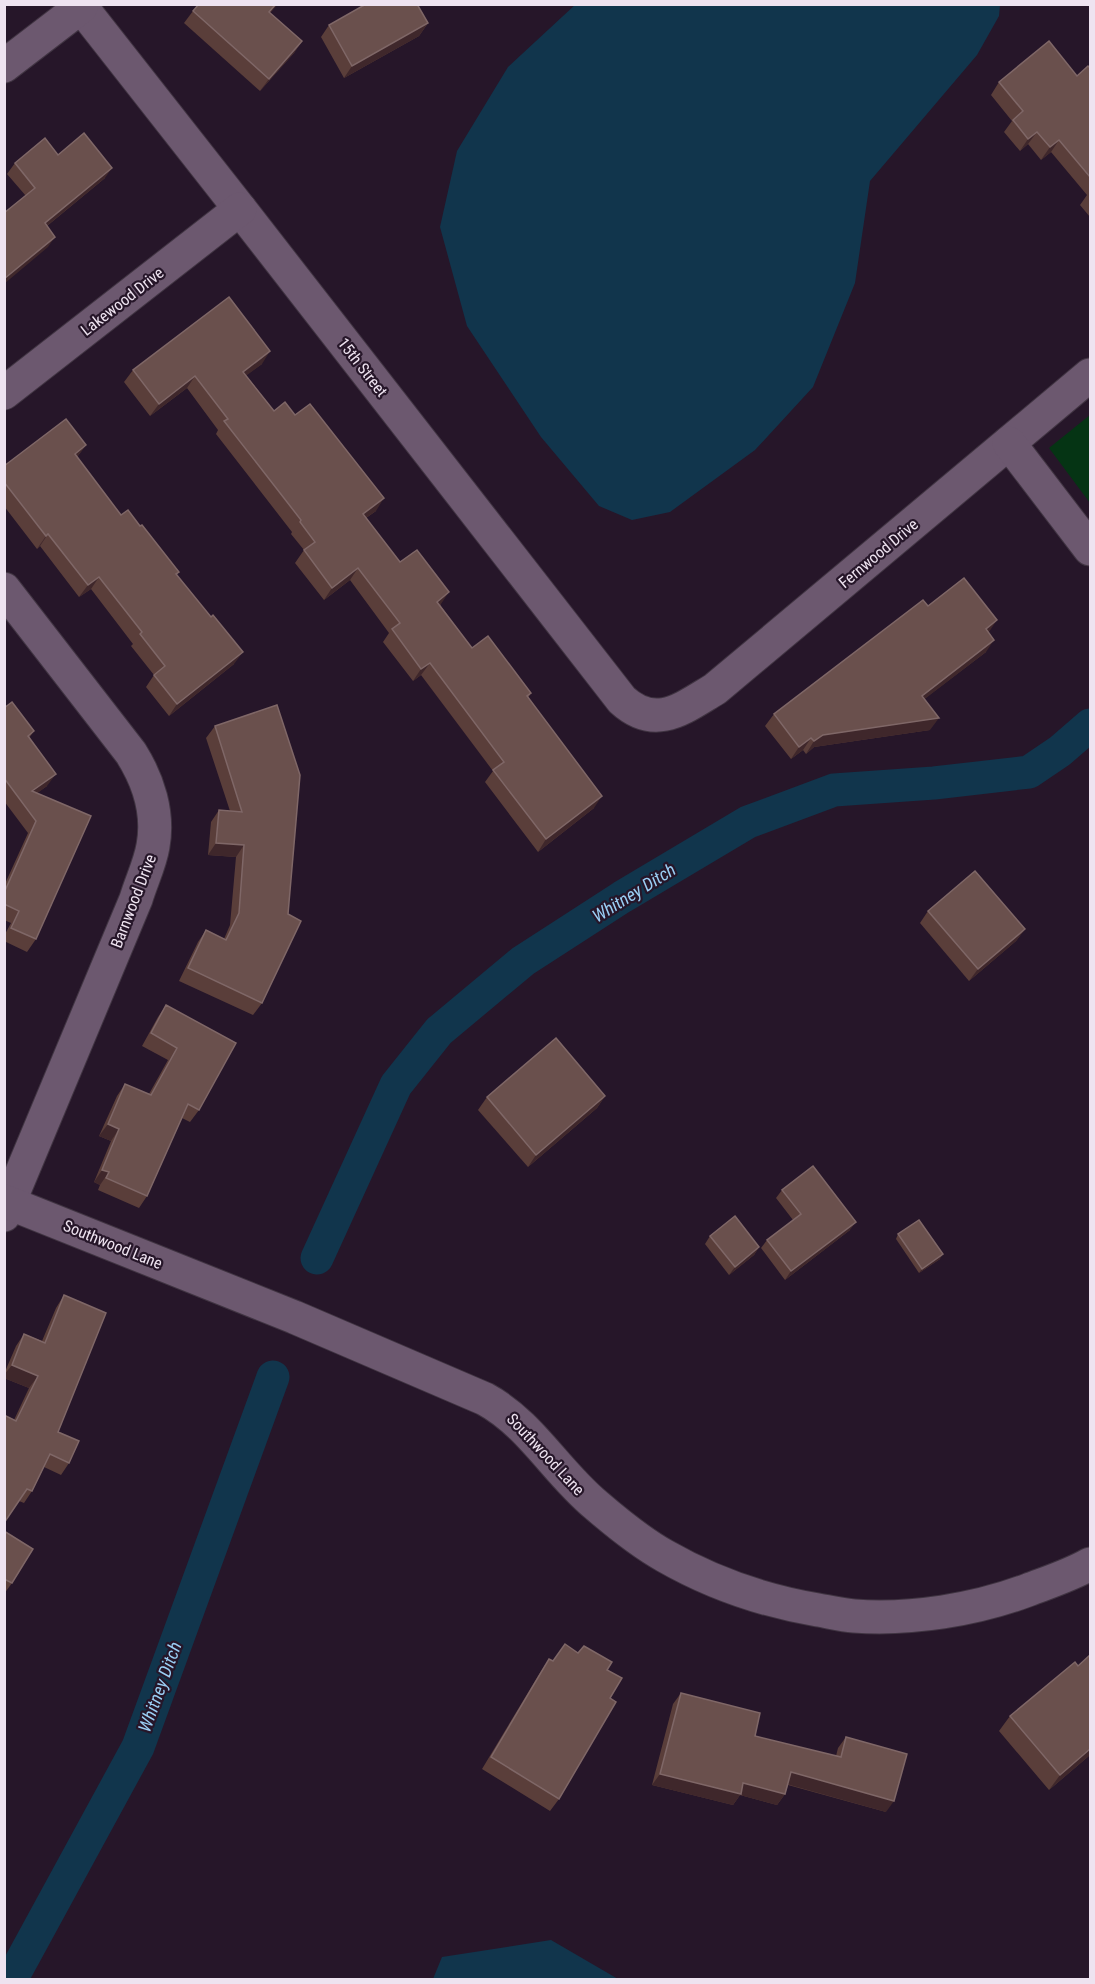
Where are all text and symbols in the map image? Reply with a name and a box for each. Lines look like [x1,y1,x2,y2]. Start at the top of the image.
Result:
street label: Lakewood Drive [77,263,167,340]
street label: 15th Street [334,334,392,401]
street label: Fernwood Drive [835,515,922,592]
street label: Barnwood Drive [107,852,160,951]
water label: Whitney Ditch [588,859,679,927]
street label: Southwood Lane [61,1216,165,1273]
street label: Southwood Lane [503,1409,588,1499]
water label: Whitney Ditch [134,1639,186,1735]

